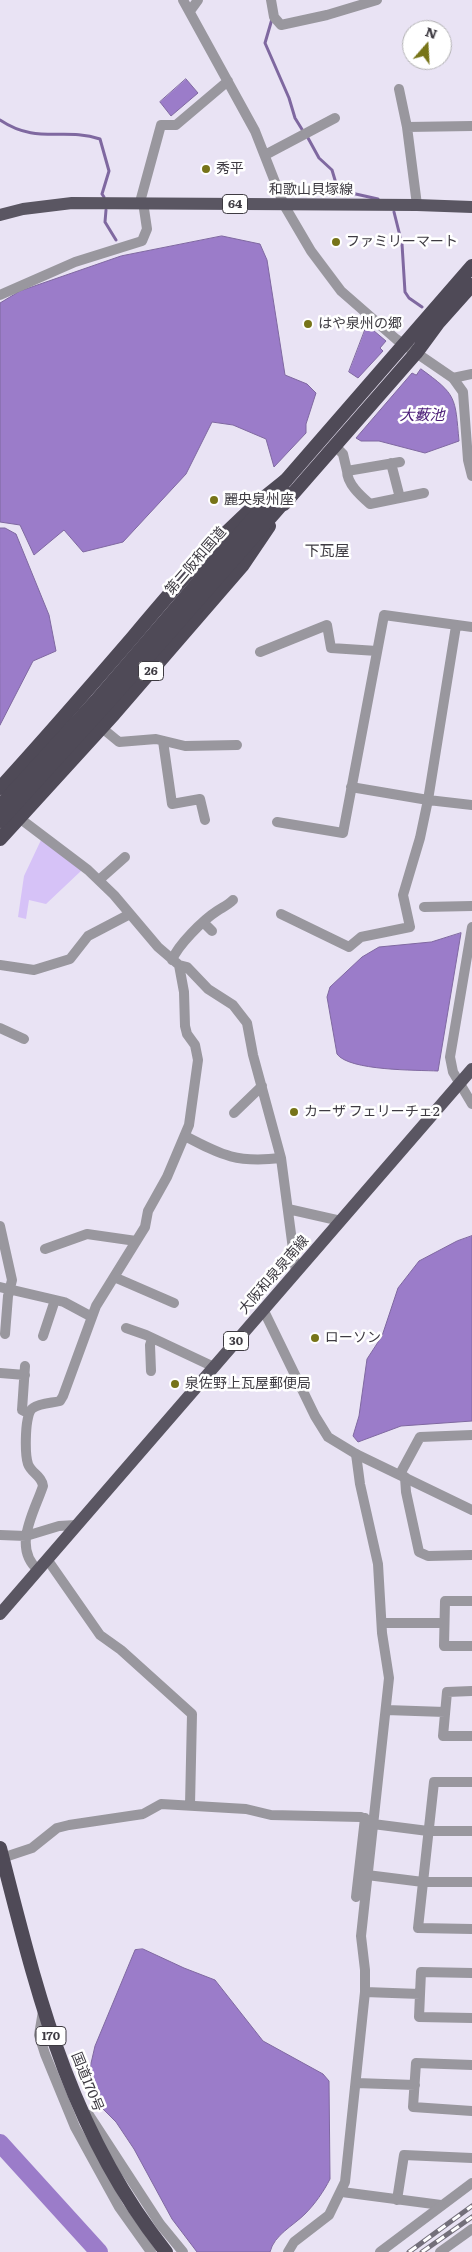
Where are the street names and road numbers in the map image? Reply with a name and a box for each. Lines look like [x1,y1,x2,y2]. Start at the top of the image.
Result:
street label: 和歌山貝塚線 [269,182,353,198]
road number: 64 [222,194,248,213]
street label: 第二阪和国道 [162,524,230,598]
road number: 26 [138,661,164,680]
street label: 大阪和泉泉南線 [236,1233,312,1317]
road number: 30 [224,1332,248,1350]
road number: 170 [36,2026,66,2045]
street label: 国道170号 [68,2050,106,2114]

